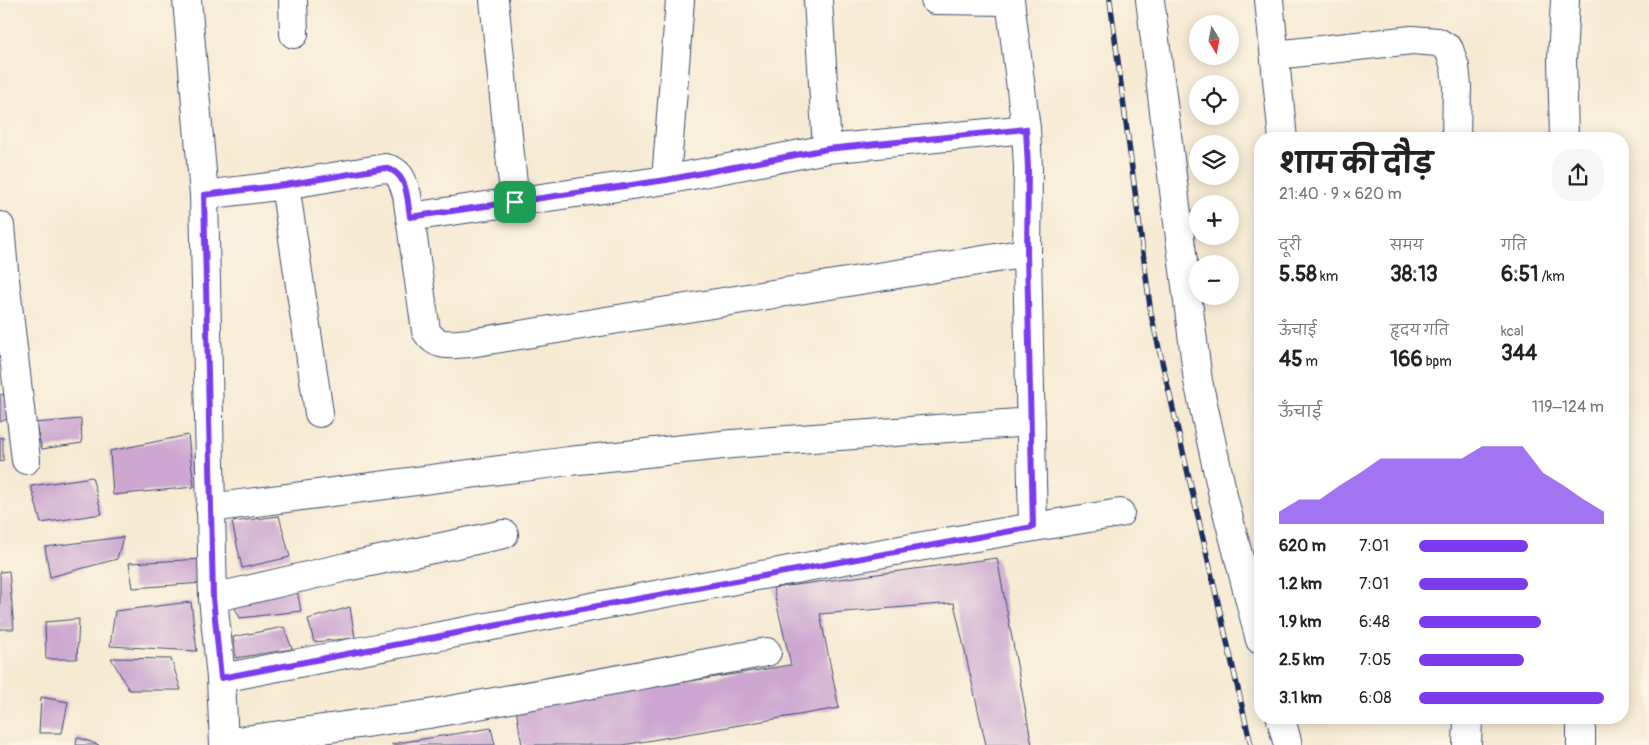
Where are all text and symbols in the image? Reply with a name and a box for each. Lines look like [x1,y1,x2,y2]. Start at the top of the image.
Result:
north arrow [1189,15,1239,65]
map controls [1189,15,1239,305]
button: locate [1189,75,1239,125]
button: layers [1189,135,1239,185]
text: शाम की दौड़ [1279,147,1433,182]
button: share [1552,149,1604,201]
pin [494,181,536,223]
text: 21:40 · 9 × 620 m [1279,184,1402,204]
icon: arrive [501,188,529,216]
button: + [1189,195,1239,245]
text: दूरी [1279,237,1301,254]
text: समय [1390,237,1423,254]
text: गति [1501,237,1526,254]
button: − [1189,255,1239,305]
text: 5.58 [1279,261,1317,288]
text: 38:13 [1390,261,1438,288]
text: 6:51 [1501,261,1538,288]
text: km [1317,268,1338,285]
text: /km [1538,268,1565,285]
text: ऊँचाई [1279,322,1317,339]
text: हृदय गति [1390,322,1449,339]
text: kcal [1501,323,1524,340]
text: 344 [1501,340,1537,367]
text: 45 [1279,346,1303,373]
text: 166 [1390,346,1423,373]
text: m [1303,353,1318,370]
text: bpm [1423,353,1452,370]
text: 119–124 m [1532,397,1604,417]
text: ऊँचाई [1279,402,1322,422]
text: 620 m [1279,536,1326,556]
text: 7:01 [1359,536,1389,556]
text: 1.2 km [1279,574,1322,594]
text: 7:01 [1359,574,1389,594]
text: 1.9 km [1279,612,1321,632]
text: 6:48 [1359,612,1390,632]
text: 2.5 km [1279,650,1324,670]
text: 7:05 [1359,650,1391,670]
text: 3.1 km [1279,688,1322,708]
text: 6:08 [1359,688,1392,708]

